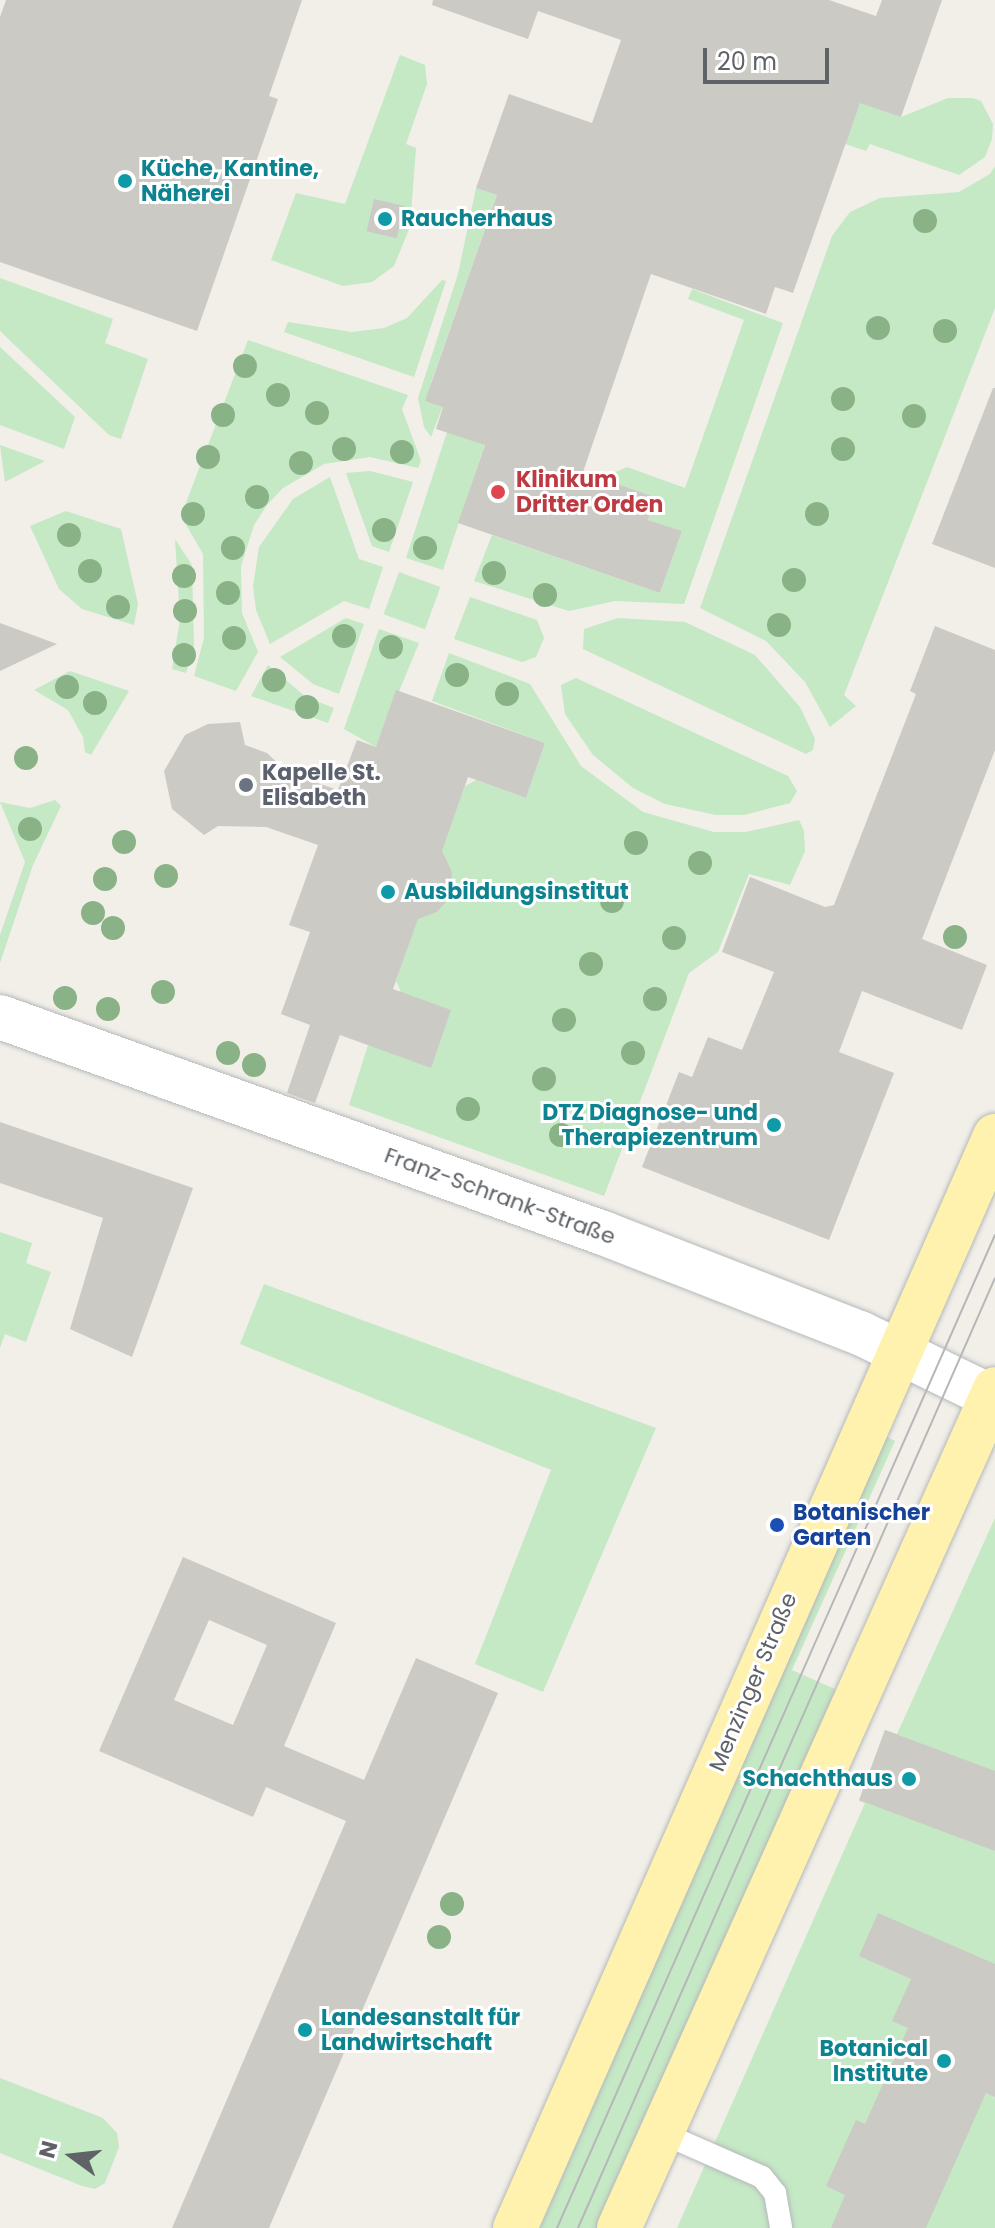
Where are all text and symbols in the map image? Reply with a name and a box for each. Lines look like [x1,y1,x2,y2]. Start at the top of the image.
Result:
scale bar [707,32,833,82]
text: 20 m [717,45,777,78]
place label: Küche, Kantine, Näherei [141,155,319,206]
marker: Küche, Kantine, Näherei [116,172,134,190]
place label: Raucherhaus [401,206,553,232]
marker: Raucherhaus [376,210,394,228]
place label: Klinikum Dritter Orden [516,466,663,518]
marker: Klinikum Dritter Orden [487,481,509,503]
place label: Kapelle St. Elisabeth [262,759,381,810]
marker: Kapelle St. Elisabeth [237,776,255,794]
place label: Ausbildungsinstitut [404,879,629,905]
marker: Ausbildungsinstitut [379,883,397,901]
place label: DTZ Diagnose- und Therapiezentrum [542,1099,758,1150]
marker: DTZ Diagnose- und Therapiezentrum [765,1116,783,1134]
street label: Franz-Schrank-Straße [381,1142,619,1250]
place label: Botanischer Garten [793,1499,930,1550]
marker: Botanischer Garten [768,1516,786,1534]
street label: Menzinger Straße [703,1589,803,1775]
place label: Schachthaus [742,1766,893,1792]
marker: Schachthaus [900,1770,918,1788]
place label: Landesanstalt für Landwirtschaft [321,2004,520,2056]
marker: Landesanstalt für Landwirtschaft [296,2021,314,2039]
place label: Botanical Institute [820,2035,928,2086]
marker: Botanical Institute [935,2052,953,2070]
north arrow [32,2116,112,2196]
text: N [31,2138,65,2162]

